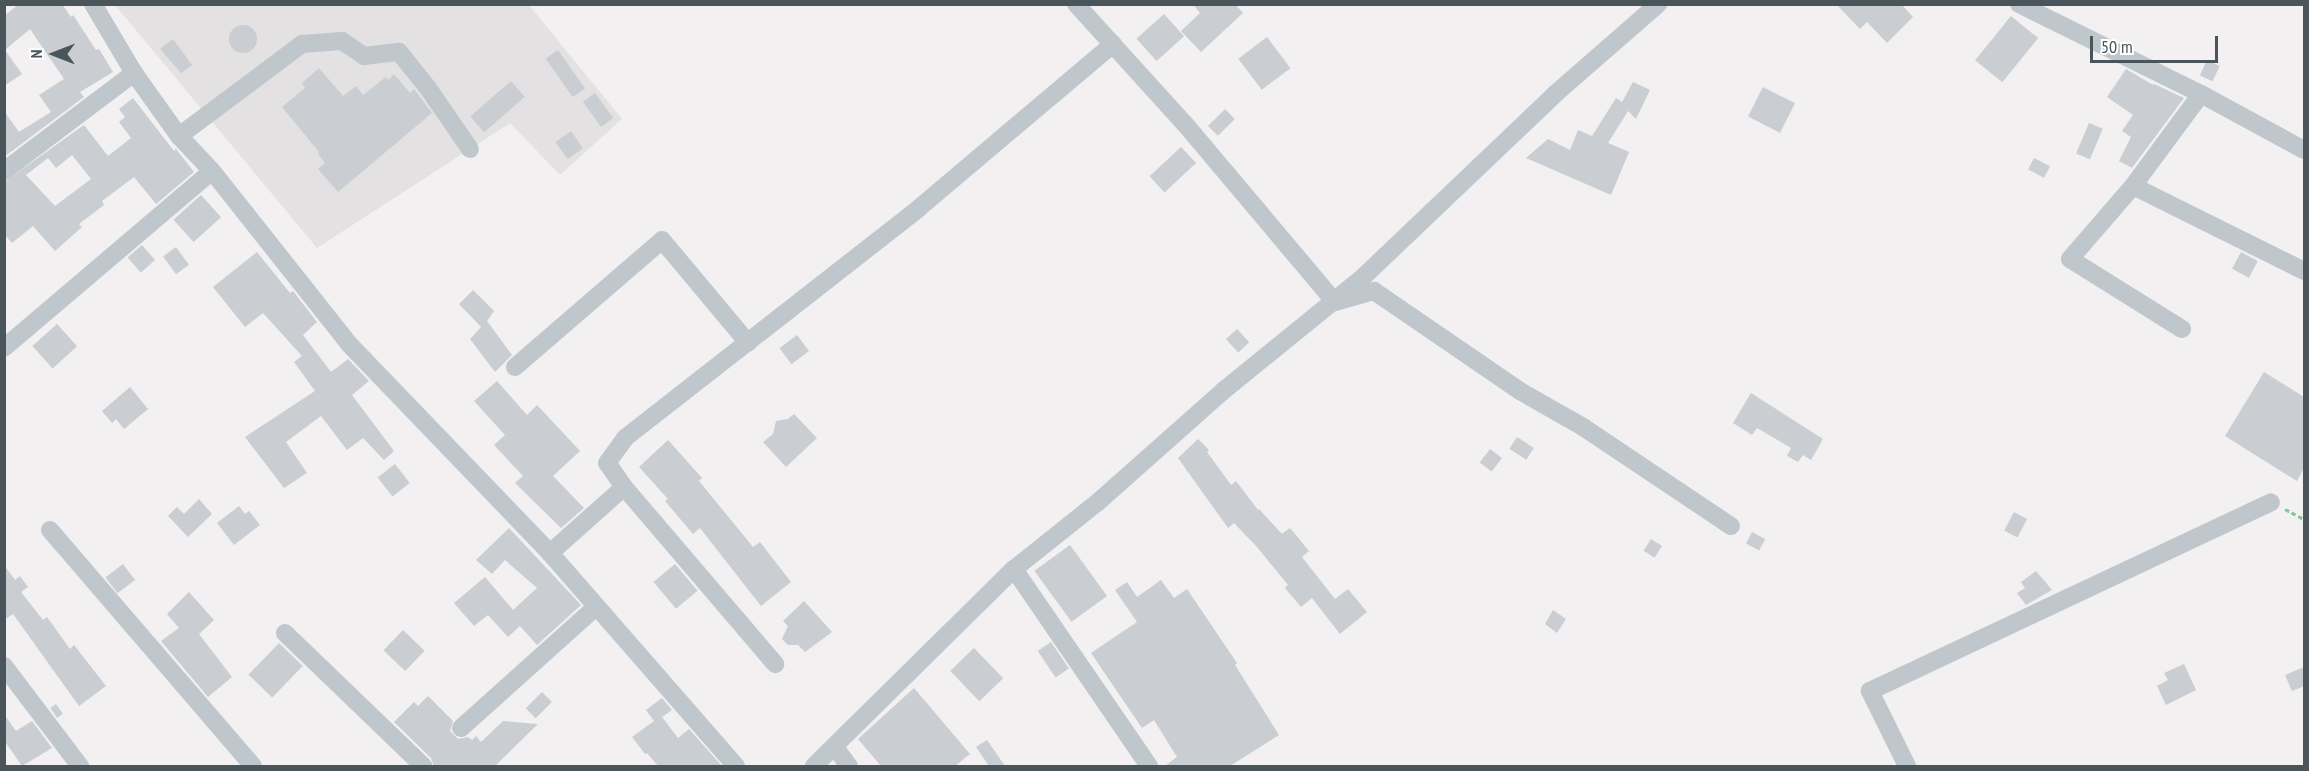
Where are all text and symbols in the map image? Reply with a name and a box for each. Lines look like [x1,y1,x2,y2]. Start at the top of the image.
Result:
north arrow [24,24,84,84]
scale bar [2093,24,2220,62]
text: 50 m [2101,35,2133,58]
text: N [26,50,46,58]

